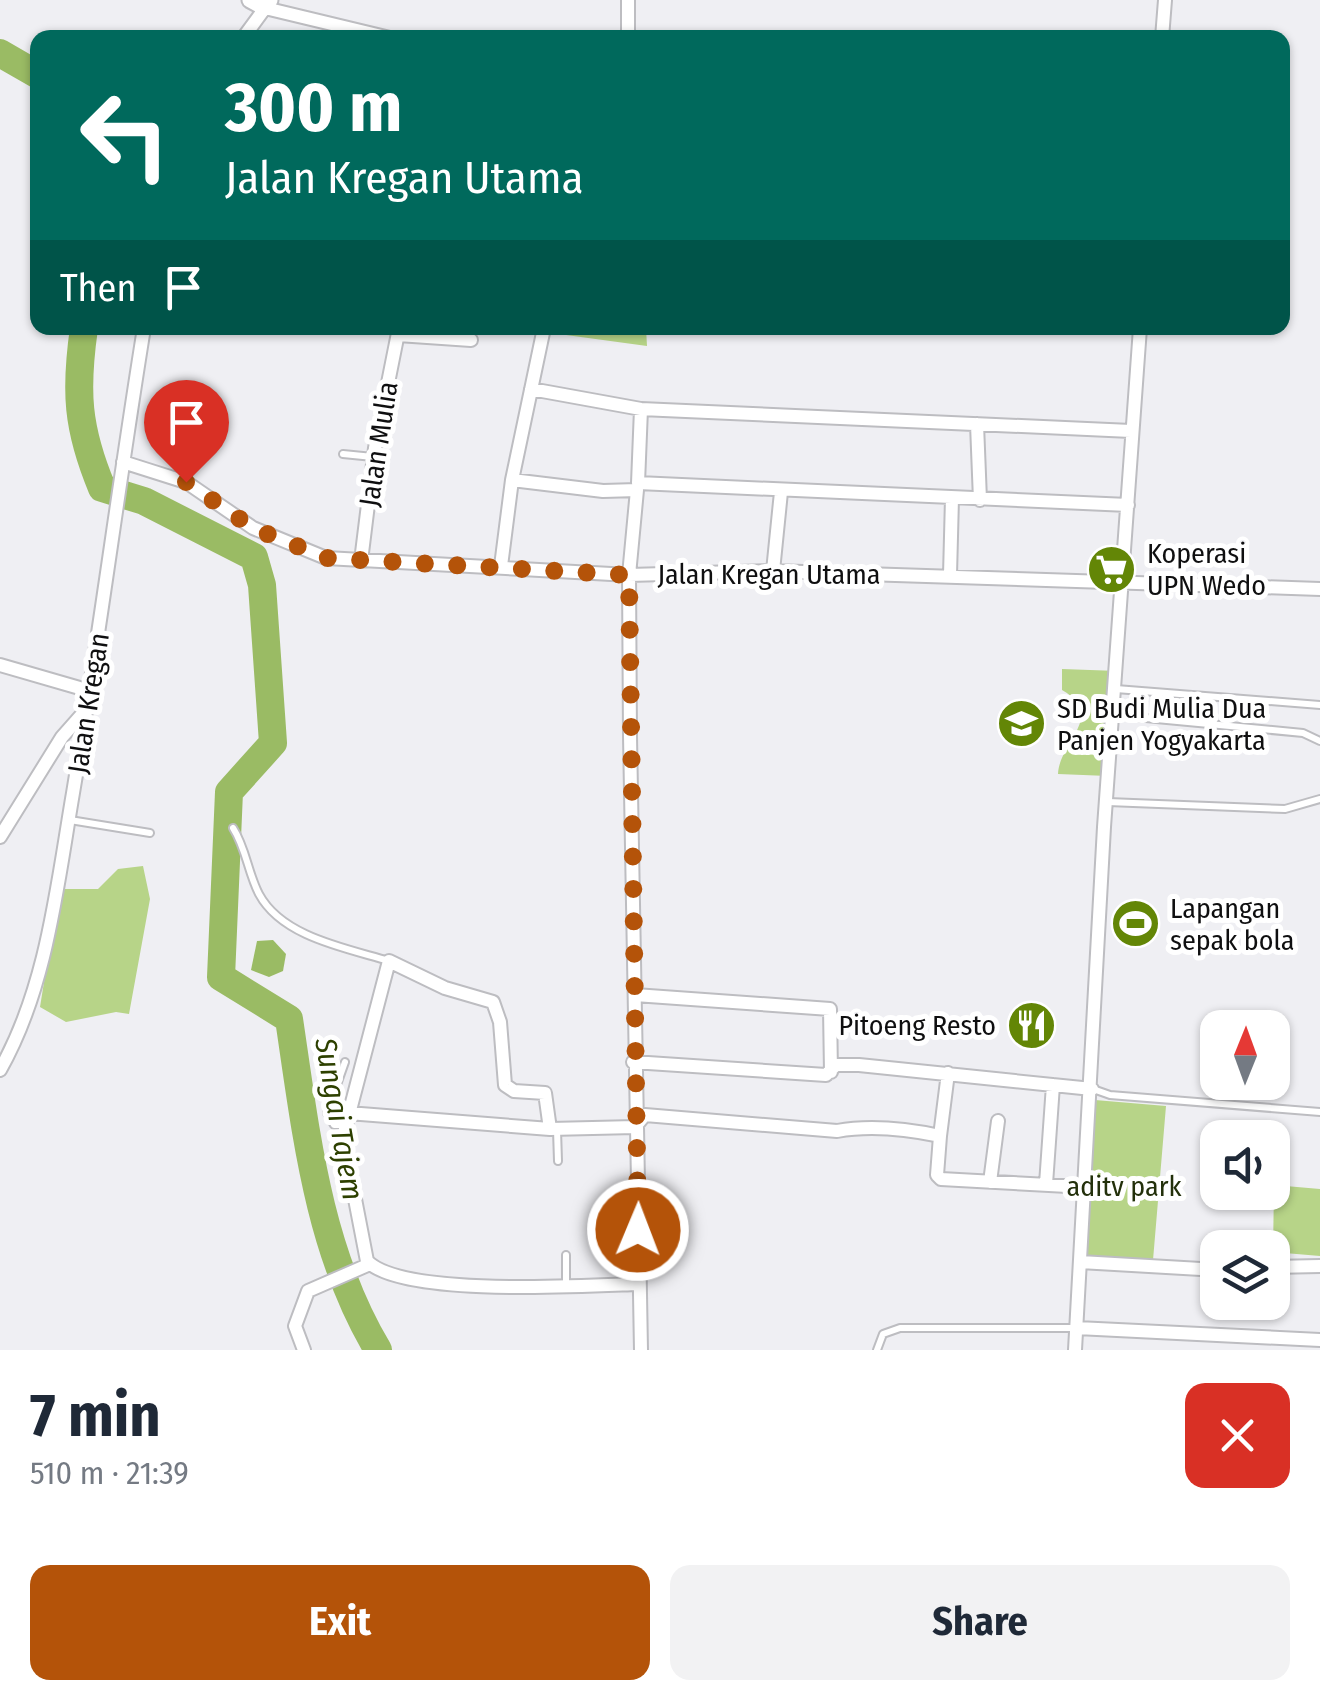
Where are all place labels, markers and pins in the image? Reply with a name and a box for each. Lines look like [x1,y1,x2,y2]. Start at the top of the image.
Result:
pin [144,380,229,483]
place label: Koperasi UPN Wedo [1147,537,1266,602]
supermarket icon: Koperasi UPN Wedo [1086,543,1138,595]
place label: SD Budi Mulia Dua Panjen Yogyakarta [1057,692,1266,757]
school or university icon: SD Budi Mulia Dua Panjen Yogyakarta [996,698,1048,750]
place label: Lapangan sepak bola [1170,892,1294,957]
sports icon: Lapangan sepak bola [1109,898,1161,950]
restaurant icon: Pitoeng Resto [1005,999,1057,1051]
place label: Pitoeng Resto [838,1009,996,1042]

